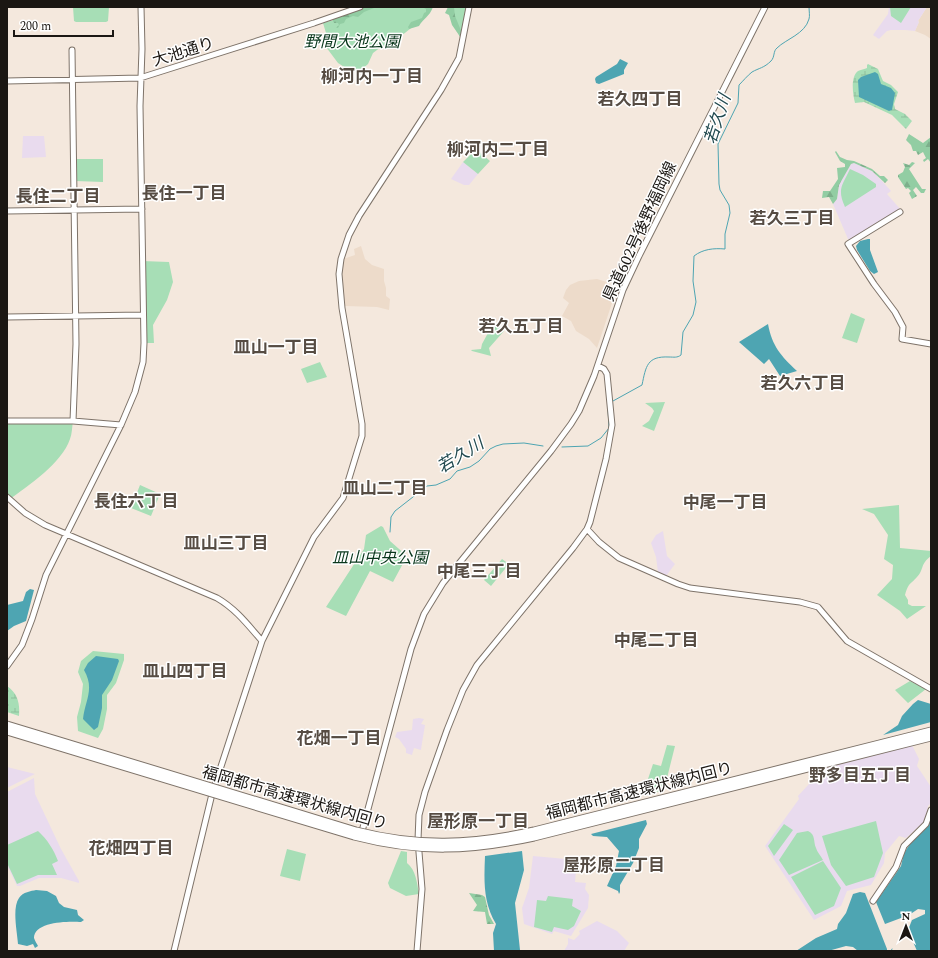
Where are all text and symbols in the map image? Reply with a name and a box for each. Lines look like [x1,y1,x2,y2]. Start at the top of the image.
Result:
scale bar [14,12,113,38]
text: 200 m [20,17,51,36]
park label: 野間大池公園 [304,30,402,54]
street label: 大池通り [149,31,217,73]
district label: 柳河内一丁目 [321,64,423,90]
district label: 若久四丁目 [598,87,683,113]
water label: 若久川 [698,89,739,148]
district label: 柳河内二丁目 [447,137,549,163]
street label: 県道602号後野福岡線 [597,157,683,305]
district label: 長住一丁目 [142,181,227,207]
district label: 長住二丁目 [16,184,101,210]
district label: 若久三丁目 [750,206,835,232]
district label: 若久五丁目 [479,314,564,340]
district label: 皿山一丁目 [234,335,319,361]
district label: 若久六丁目 [761,371,846,397]
water label: 若久川 [432,430,491,480]
district label: 皿山二丁目 [343,476,428,502]
district label: 長住六丁目 [94,489,179,515]
district label: 中尾一丁目 [683,490,768,516]
district label: 皿山三丁目 [184,531,269,557]
park label: 皿山中央公園 [332,546,430,570]
district label: 中尾三丁目 [437,559,522,585]
district label: 中尾二丁目 [614,628,699,654]
district label: 皿山四丁目 [143,659,228,685]
district label: 花畑一丁目 [297,726,382,752]
street label: 福岡都市高速環状線内回り [543,756,735,826]
street label: 福岡都市高速環状線内回り [199,760,390,836]
district label: 野多目五丁目 [809,763,911,789]
district label: 屋形原一丁目 [427,809,529,835]
district label: 花畑四丁目 [89,836,174,862]
district label: 屋形原二丁目 [563,853,665,879]
north arrow [886,906,926,946]
text: N [902,908,911,925]

